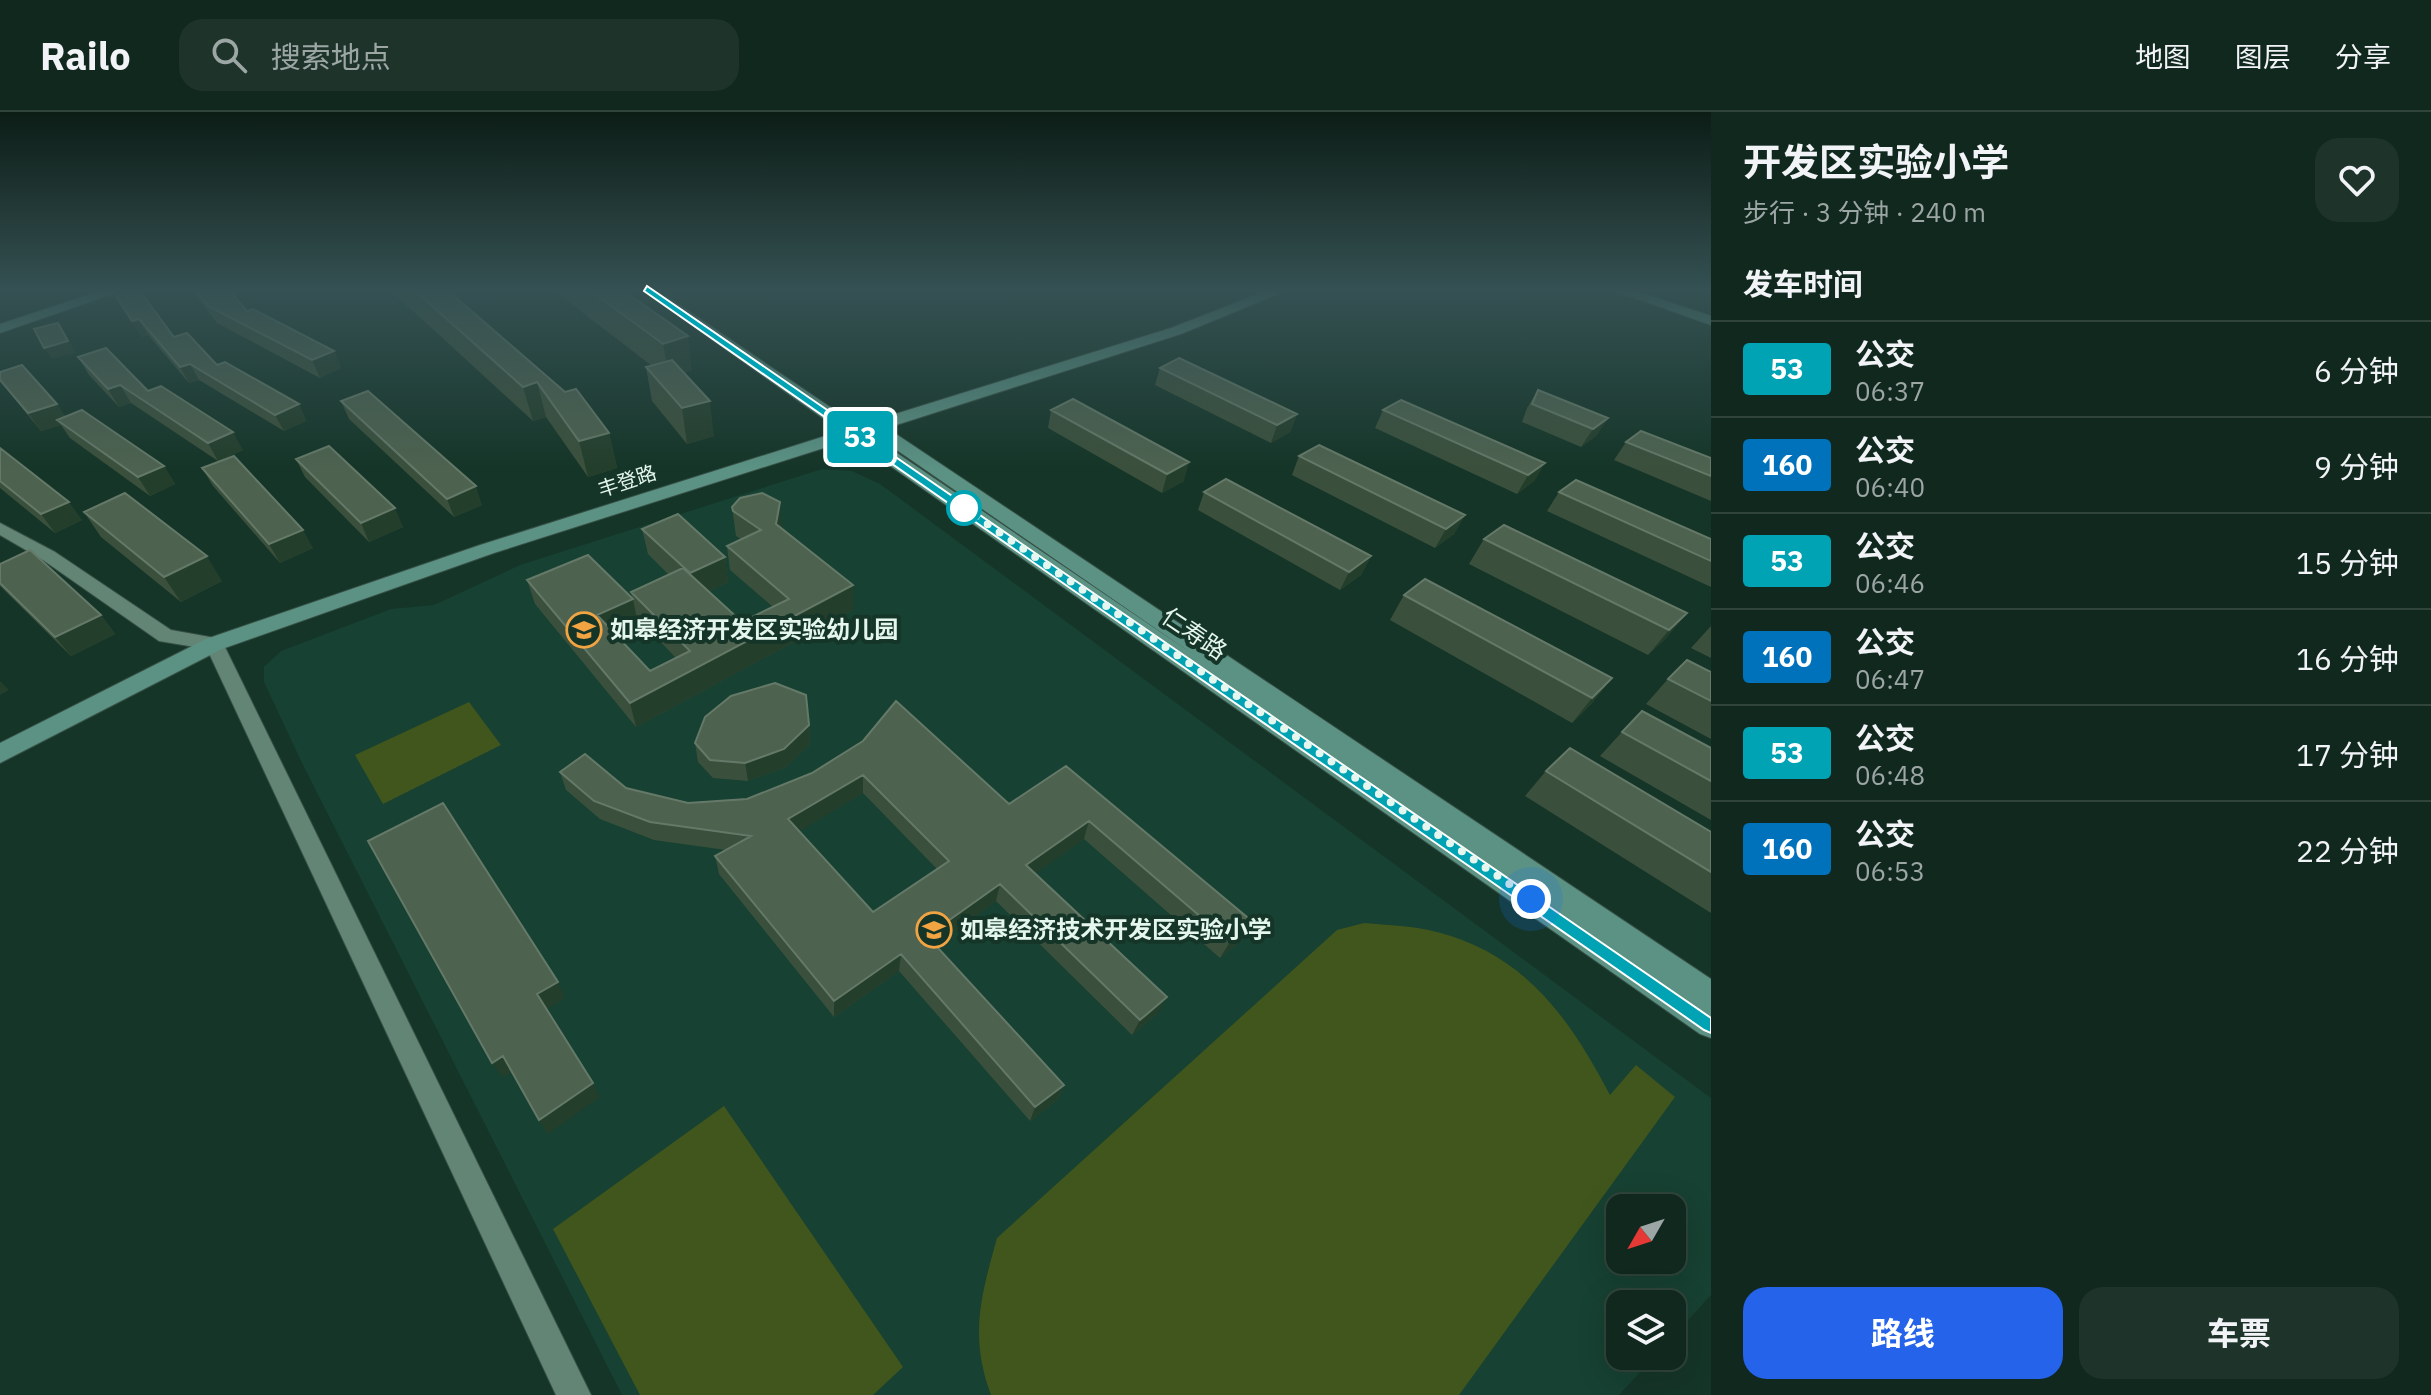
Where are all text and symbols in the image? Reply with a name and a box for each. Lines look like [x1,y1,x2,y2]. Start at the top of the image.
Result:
search box [179,19,739,91]
text: Railo [40,31,131,80]
icon: search [207,33,251,77]
text: 搜索地点 [271,37,391,76]
text: 地图 [2135,38,2191,75]
text: 图层 [2235,38,2291,75]
text: 分享 [2335,38,2391,75]
text: 开发区实验小学 [1743,137,2009,186]
button: heart [2315,138,2399,222]
text: 步行 · 3 分钟 · 240 m [1743,195,1986,229]
text: 发车时间 [1743,264,1863,303]
text: 公交 [1855,334,1915,373]
text: 53 [1770,350,1804,387]
text: 6 分钟 [2314,351,2399,390]
text: 06:37 [1855,374,1925,408]
line badge: 53 [824,411,896,463]
text: 53 [843,418,877,455]
text: 公交 [1855,430,1915,469]
text: 160 [1762,446,1812,483]
text: 9 分钟 [2314,447,2399,486]
street label: 丰登路 [594,458,660,503]
text: 06:40 [1855,470,1925,504]
unlabelled marker [947,491,981,525]
text: 公交 [1855,526,1915,565]
text: 53 [1770,542,1804,579]
text: 15 分钟 [2296,543,2399,582]
text: 06:46 [1855,566,1925,600]
street label: 仁寿路 [1156,600,1233,667]
school or university icon: 如皋经济开发区实验幼儿园 [565,611,603,649]
place label: 如皋经济开发区实验幼儿园 [610,613,898,645]
text: 公交 [1855,622,1915,661]
text: 160 [1762,638,1812,675]
text: 16 分钟 [2296,639,2399,678]
text: 06:47 [1855,662,1925,696]
text: 公交 [1855,718,1915,757]
text: 53 [1770,734,1804,771]
text: 17 分钟 [2296,735,2399,774]
text: 06:48 [1855,758,1925,792]
text: 公交 [1855,814,1915,853]
text: 160 [1762,830,1812,867]
text: 22 分钟 [2296,831,2399,870]
text: 06:53 [1855,854,1925,888]
your location [1511,879,1551,919]
school or university icon: 如皋经济技术开发区实验小学 [915,911,953,949]
place label: 如皋经济技术开发区实验小学 [960,913,1272,945]
north arrow [1606,1194,1686,1274]
map controls [1606,1194,1686,1370]
button: 路线 [1743,1287,2063,1379]
button: 车票 [2079,1287,2399,1379]
button: layers [1606,1290,1686,1370]

